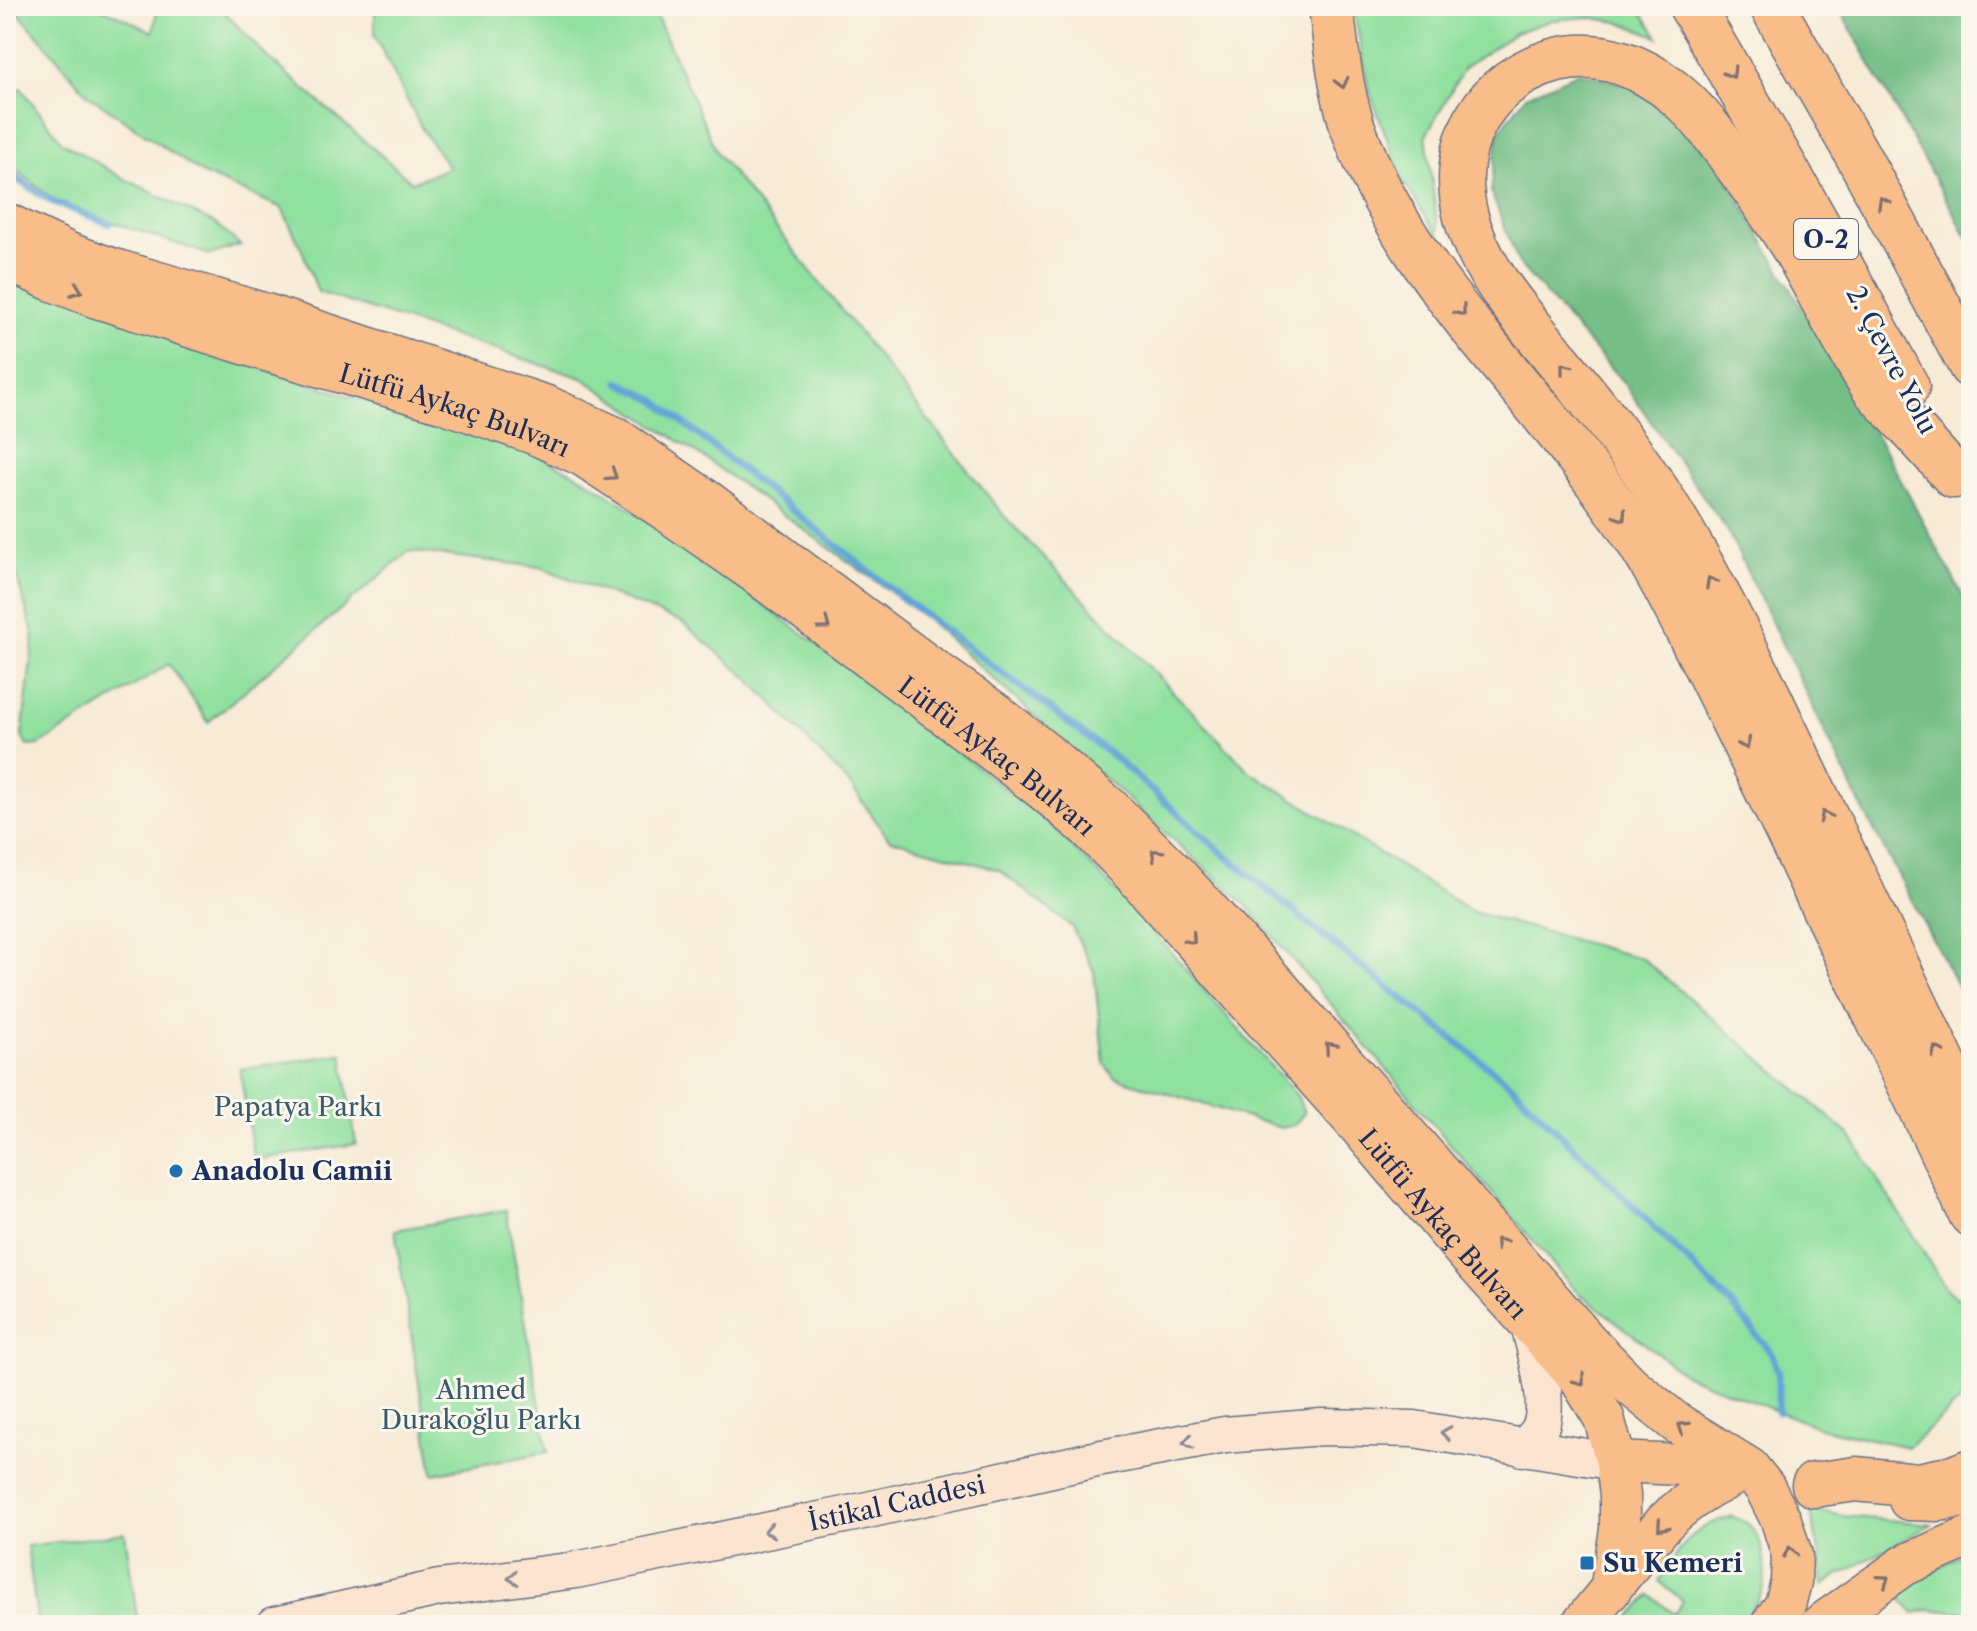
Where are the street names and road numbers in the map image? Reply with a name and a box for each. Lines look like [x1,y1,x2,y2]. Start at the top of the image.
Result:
road number: O-2 [1794,219,1858,259]
street label: 2. Çevre Yolu [1840,280,1944,440]
street label: Lütfü Aykaç Bulvarı [336,357,575,464]
street label: Lütfü Aykaç Bulvarı [892,670,1103,842]
street label: Lütfü Aykaç Bulvarı [1352,1122,1534,1326]
street label: İstikal Caddesi [806,1468,988,1538]

